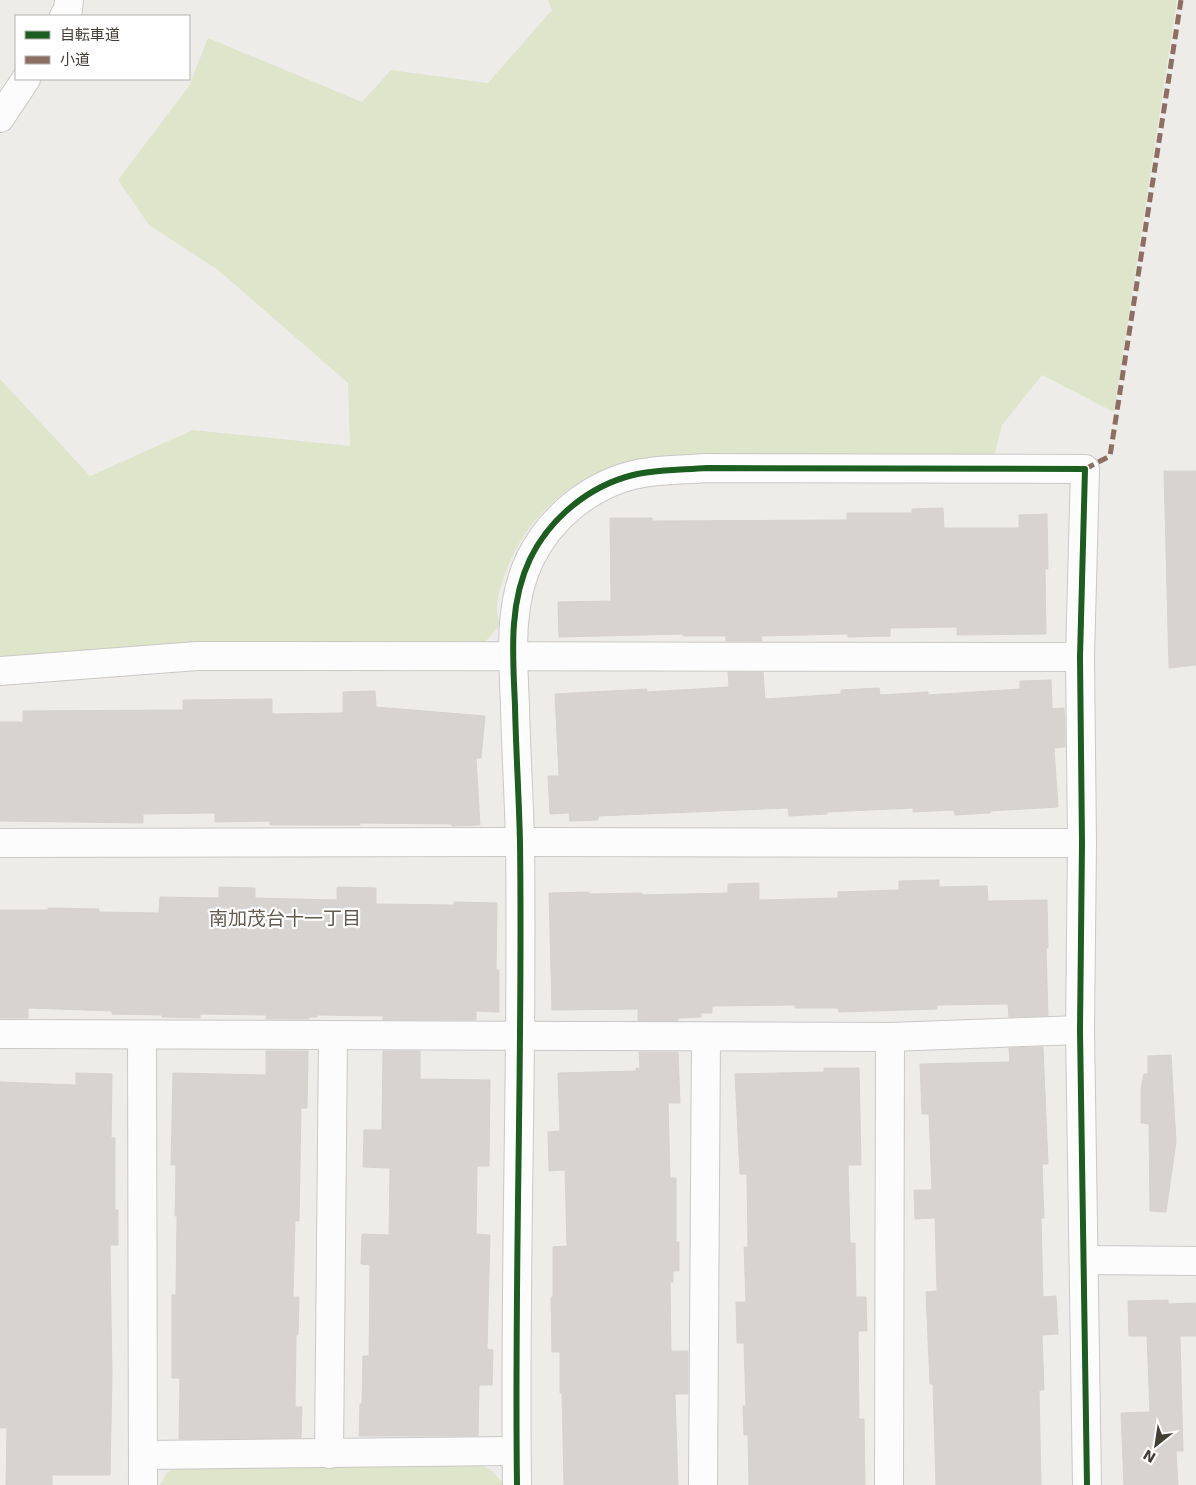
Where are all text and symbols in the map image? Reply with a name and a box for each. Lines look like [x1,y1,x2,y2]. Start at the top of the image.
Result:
legend [15,15,190,80]
text: 自転車道 [60,26,120,44]
text: 小道 [60,51,90,69]
district label: 南加茂台十一丁目 [209,907,361,929]
north arrow [1131,1420,1181,1470]
text: N [1140,1446,1159,1466]

